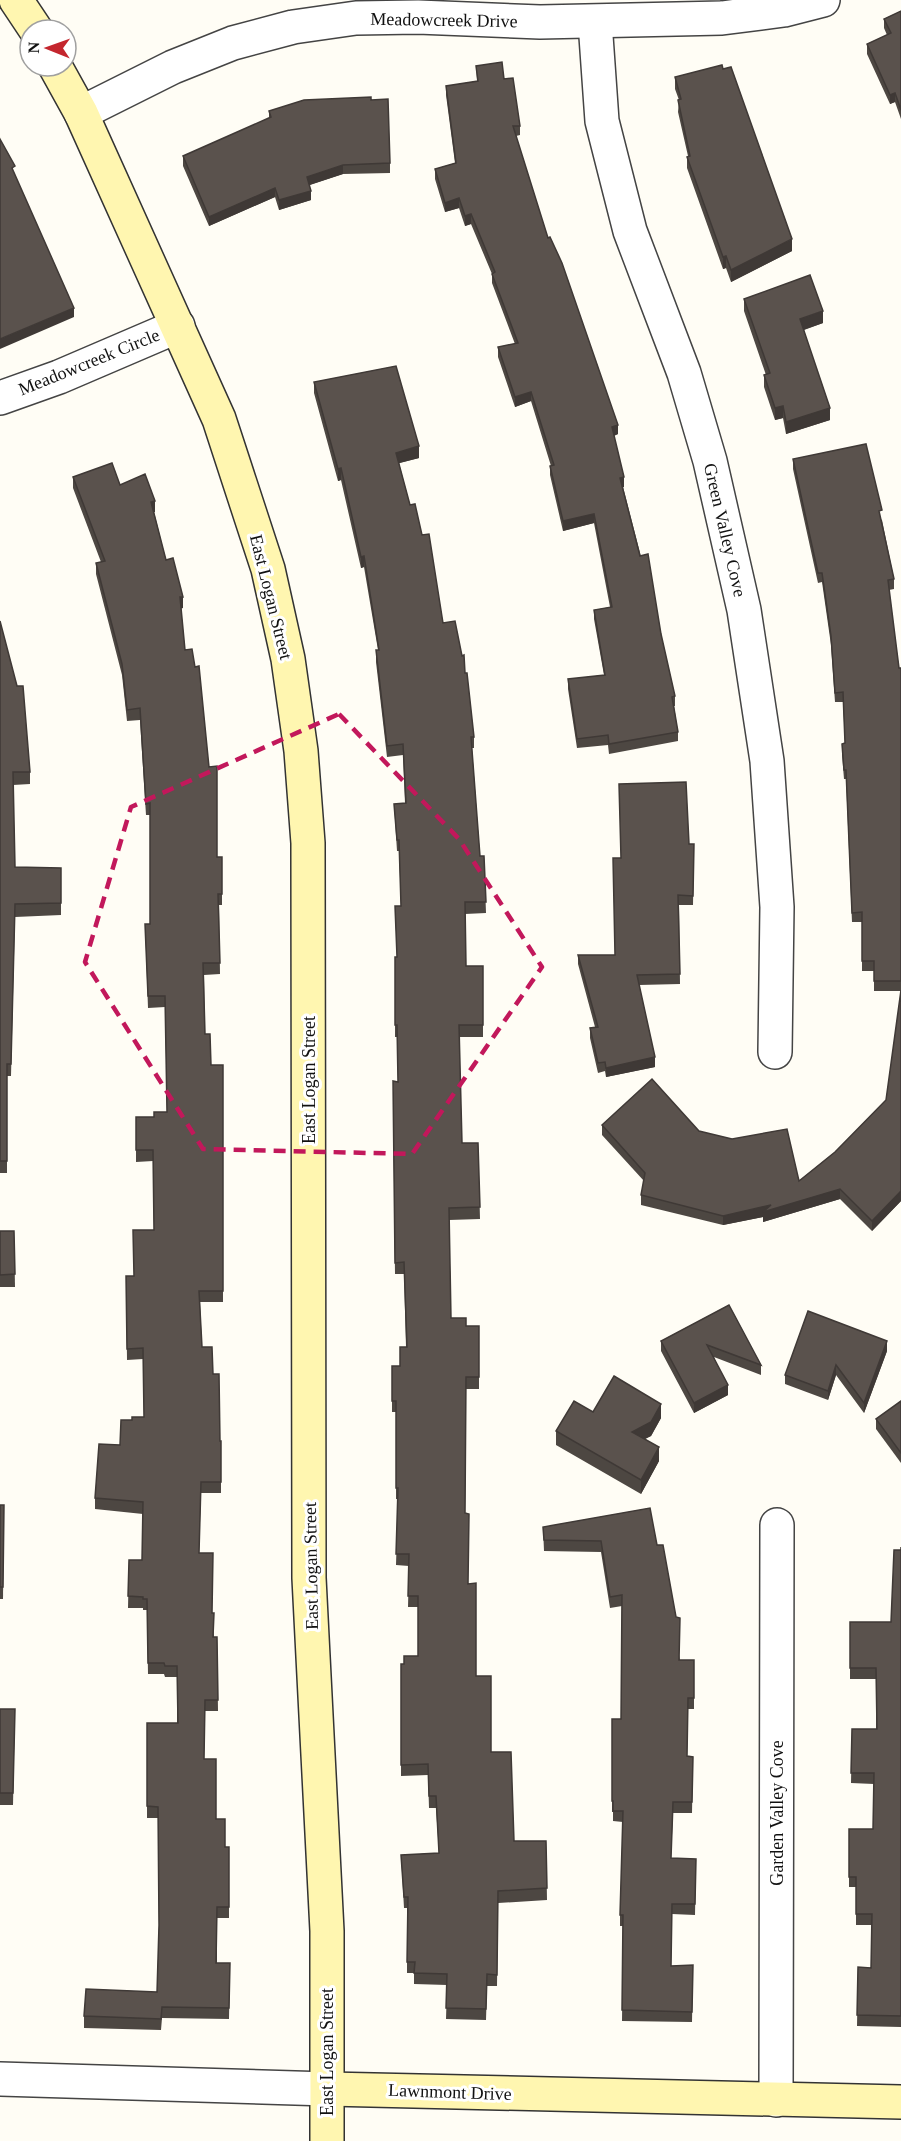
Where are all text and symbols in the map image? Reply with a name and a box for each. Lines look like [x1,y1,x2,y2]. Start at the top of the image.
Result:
street label: Meadowcreek Drive [370,9,518,31]
north arrow [18,18,78,78]
text: N [25,41,42,54]
street label: Meadowcreek Circle [16,325,162,399]
street label: Green Valley Cove [700,461,750,599]
street label: East Logan Street [246,532,296,662]
street label: East Logan Street [299,1016,319,1144]
street label: East Logan Street [300,1502,322,1630]
street label: Garden Valley Cove [767,1740,787,1886]
street label: East Logan Street [317,1988,337,2116]
street label: Lawnmont Drive [388,2080,512,2104]

